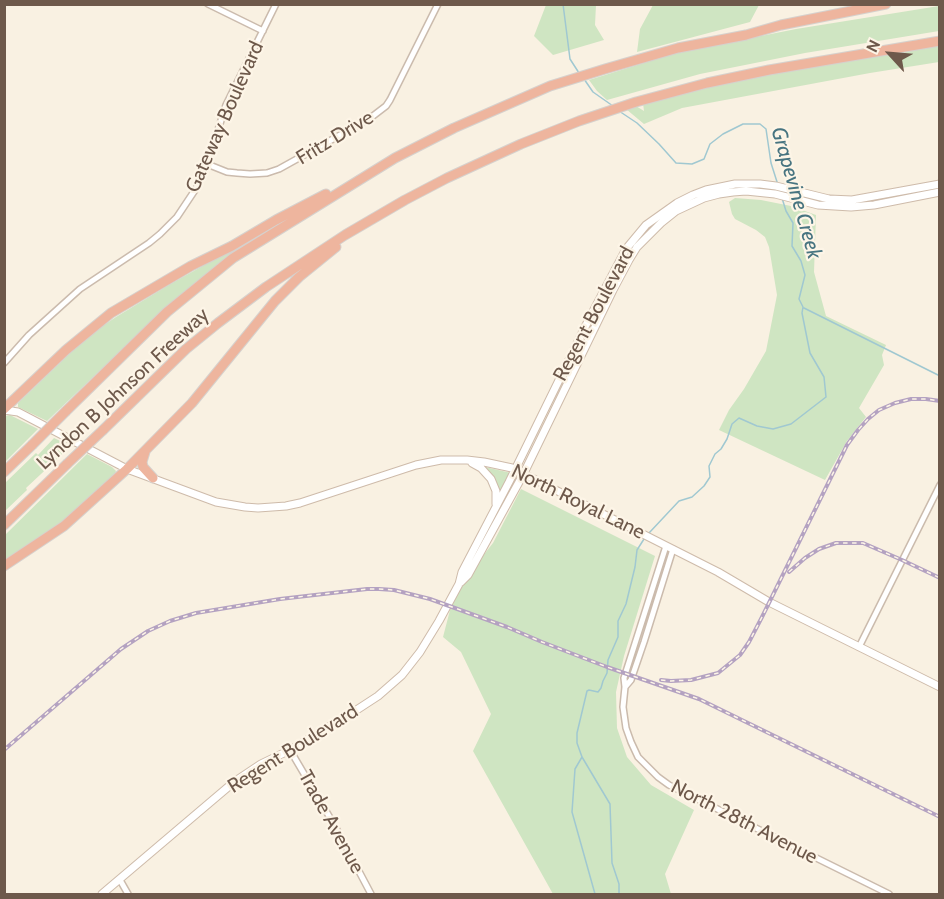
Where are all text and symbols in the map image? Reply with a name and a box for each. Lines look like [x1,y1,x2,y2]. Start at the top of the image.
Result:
north arrow [860,24,920,84]
text: N [862,37,884,55]
street label: Gateway Boulevard [181,38,269,196]
street label: Fritz Drive [292,106,378,170]
water label: Grapevine Creek [765,124,827,262]
street label: Regent Boulevard [548,243,640,385]
street label: Lyndon B Johnson Freeway [32,303,214,475]
street label: North Royal Lane [507,459,649,545]
street label: Regent Boulevard [223,699,363,799]
street label: Trade Avenue [293,766,369,878]
street label: North 28th Avenue [667,775,821,869]

